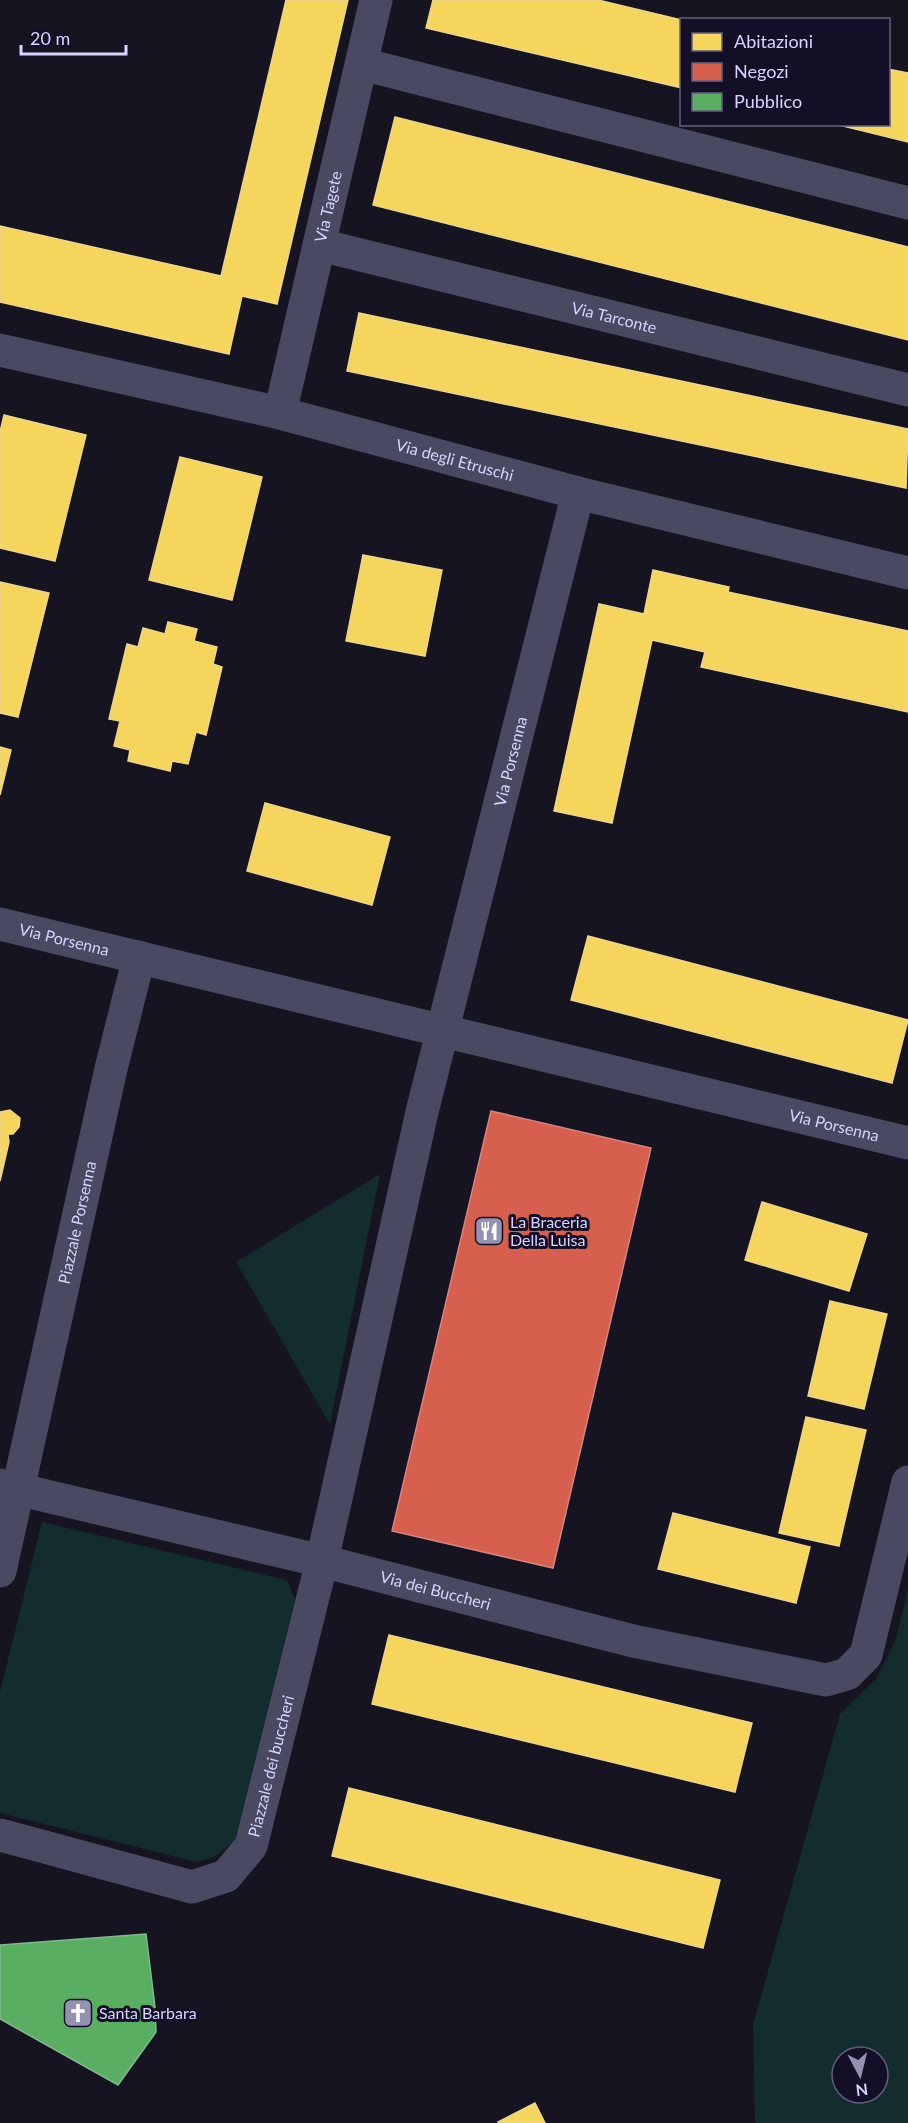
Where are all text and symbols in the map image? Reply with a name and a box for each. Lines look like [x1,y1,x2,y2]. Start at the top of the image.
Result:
scale bar [21,18,126,56]
legend [680,18,890,126]
text: 20 m [30,27,70,49]
text: Abitazioni [734,30,813,52]
text: Negozi [734,60,789,82]
text: Pubblico [734,90,802,112]
street label: Via Tagete [310,169,345,244]
street label: Via Tarconte [570,297,659,337]
street label: Via degli Etruschi [394,435,516,484]
street label: Via Porsenna [489,714,530,808]
street label: Via Porsenna [17,919,111,959]
street label: Via Porsenna [787,1105,881,1145]
street label: Piazzale Porsenna [54,1159,99,1286]
place label: La Braceria Della Luisa [510,1212,588,1249]
restaurant icon: La Braceria Della Luisa [473,1215,505,1247]
street label: Via dei Buccheri [378,1566,493,1613]
street label: Piazzale dei buccheri [244,1693,297,1839]
church icon: Santa Barbara [62,1997,94,2029]
place label: Santa Barbara [99,2003,197,2022]
north arrow [830,2045,890,2105]
text: N [855,2080,869,2101]

